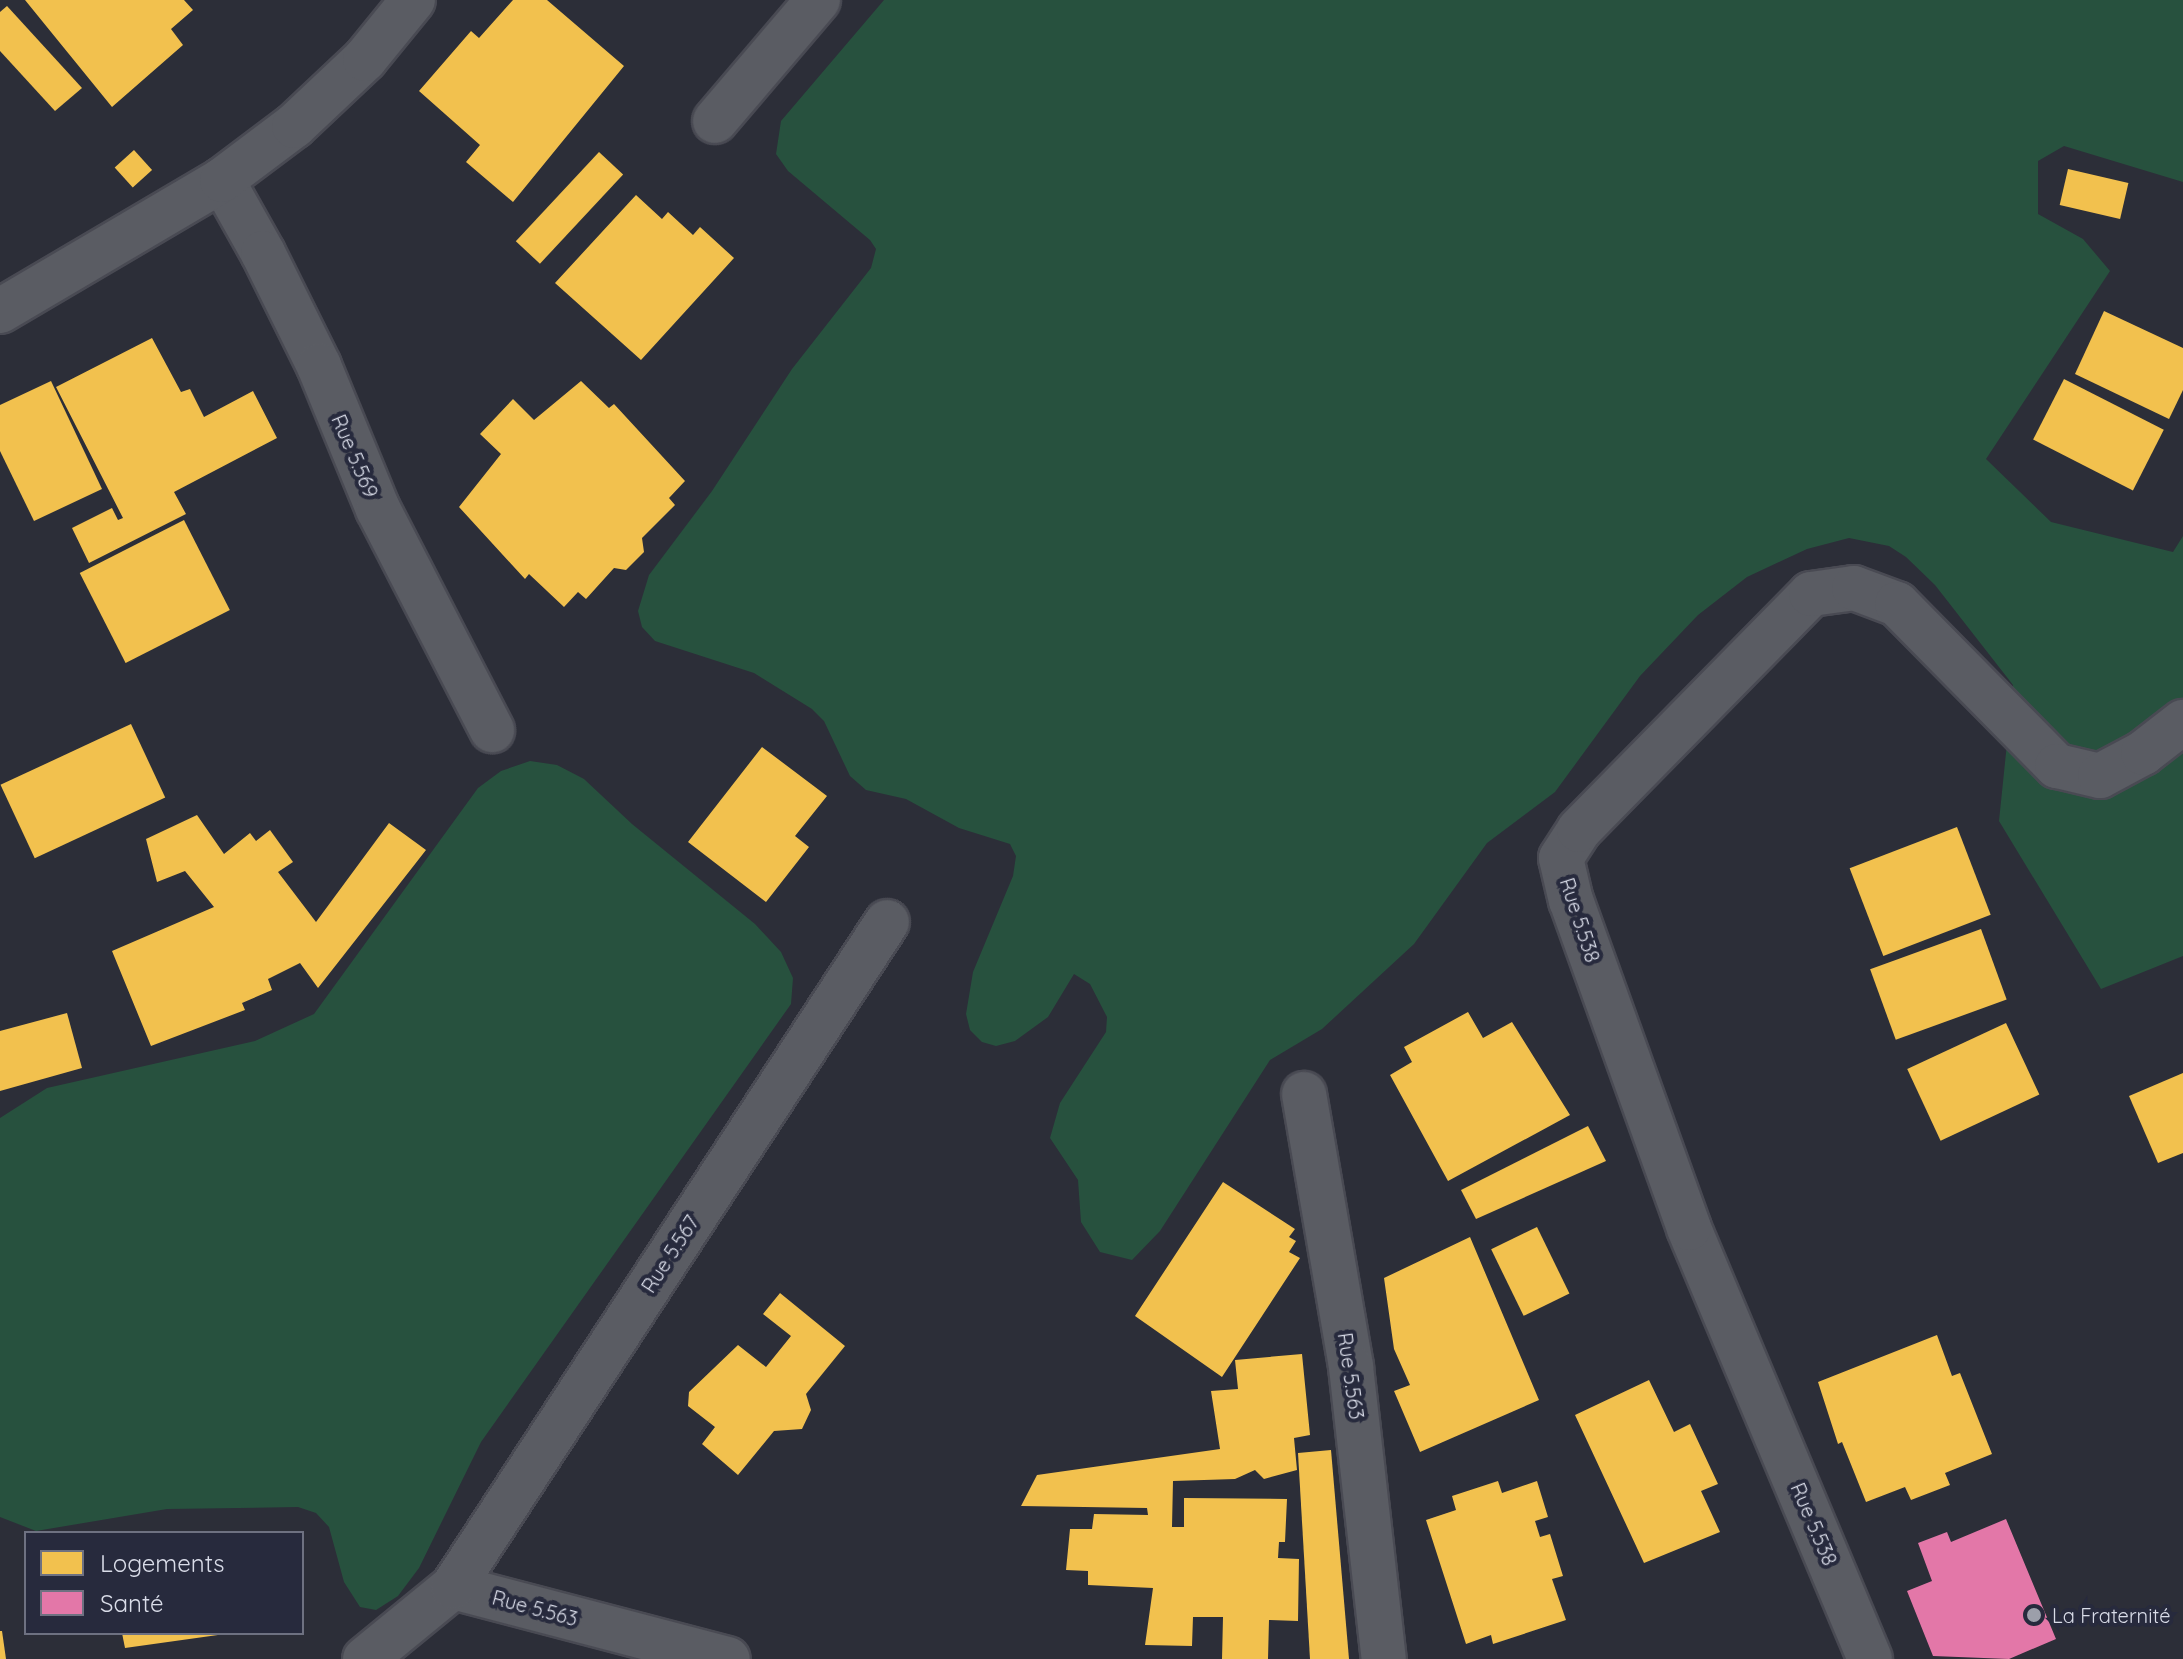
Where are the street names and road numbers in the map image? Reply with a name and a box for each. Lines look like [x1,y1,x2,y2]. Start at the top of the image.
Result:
street label: Rue 5.569 [327,411,383,501]
street label: Rue 5.538 [1555,875,1605,965]
street label: Rue 5.567 [636,1211,704,1297]
street label: Rue 5.563 [1333,1331,1369,1421]
street label: Rue 5.538 [1786,1479,1842,1569]
street label: Rue 5.563 [490,1585,580,1631]

